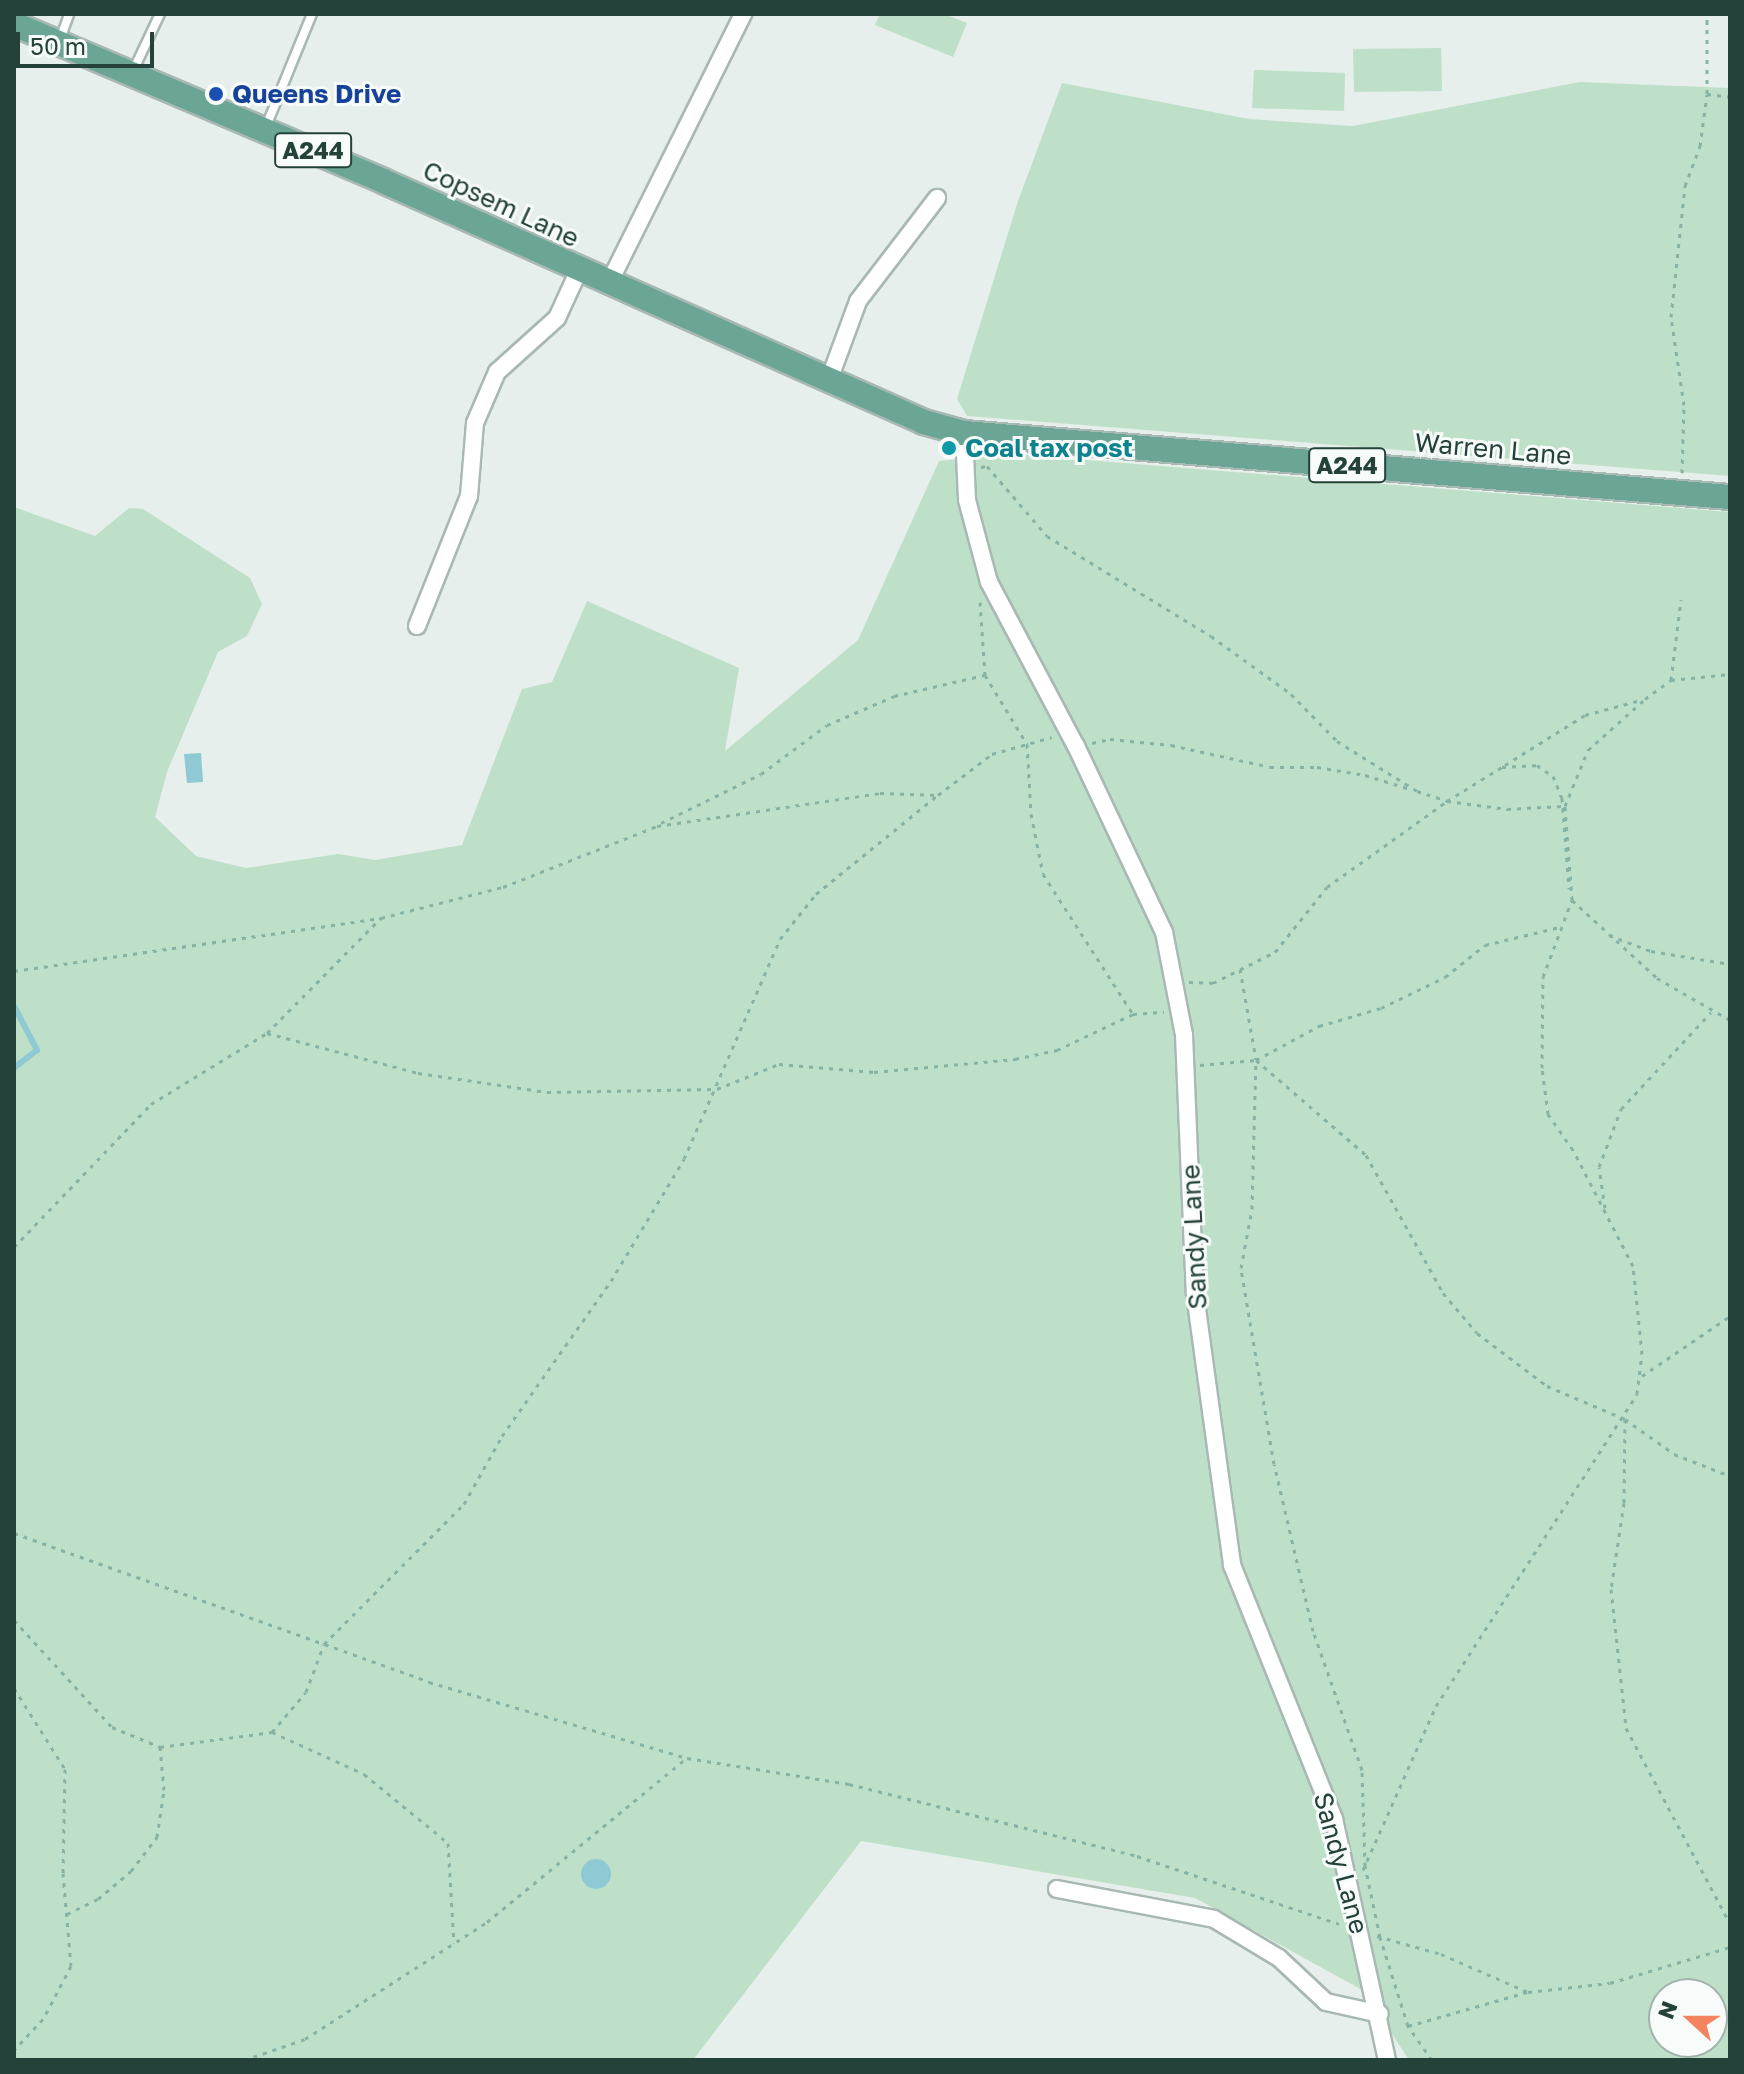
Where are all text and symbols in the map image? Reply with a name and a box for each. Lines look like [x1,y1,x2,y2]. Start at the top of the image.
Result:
scale bar [20,16,158,66]
text: 50 m [30,31,86,60]
place label: Queens Drive [232,78,401,110]
marker: Queens Drive [207,85,225,103]
road number: A244 [273,130,353,170]
street label: Copsem Lane [418,154,584,254]
street label: Warren Lane [1413,427,1573,471]
place label: Coal tax post [965,432,1133,464]
marker: Coal tax post [940,439,958,457]
road number: A244 [1307,445,1387,485]
street label: Sandy Lane [1175,1164,1213,1310]
street label: Sandy Lane [1307,1789,1375,1937]
north arrow [1648,1978,1728,2058]
text: N [1651,1997,1683,2023]

